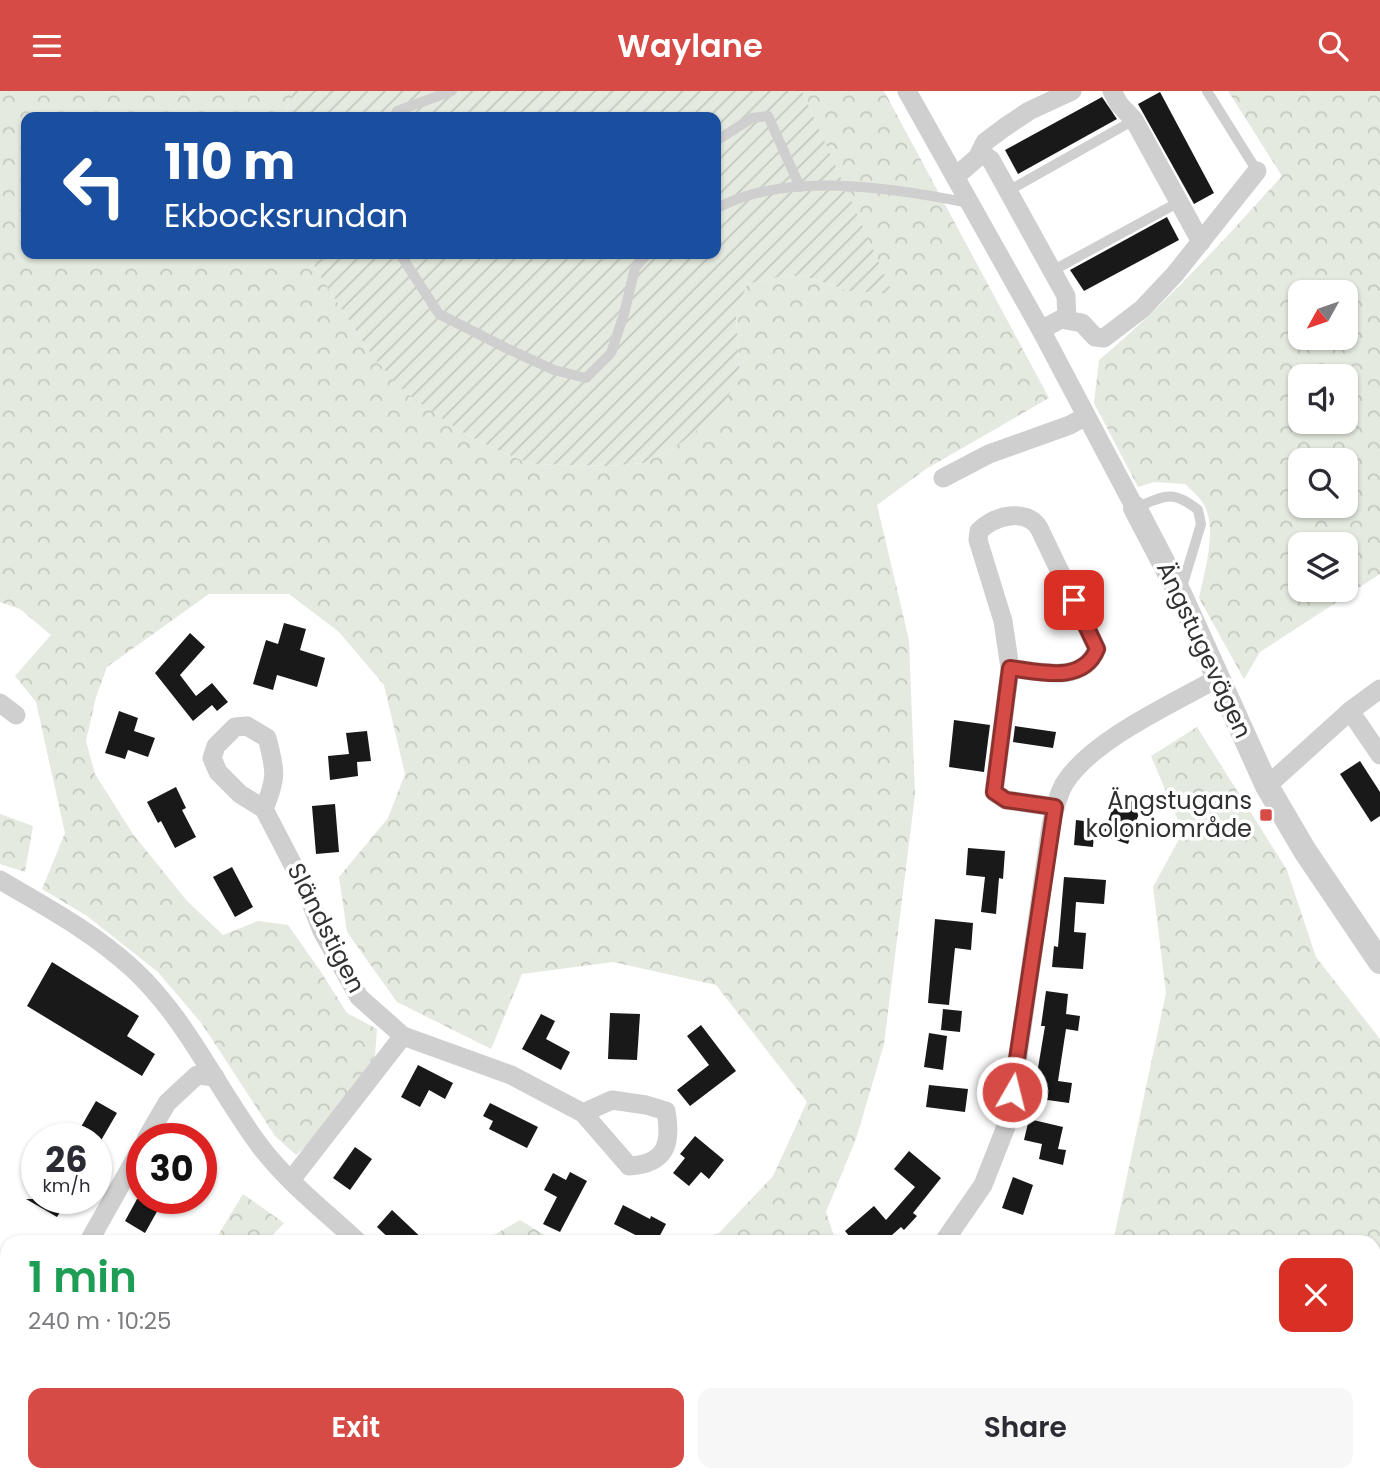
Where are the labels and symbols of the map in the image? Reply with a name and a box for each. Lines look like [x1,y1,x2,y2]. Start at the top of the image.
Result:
north arrow [1288,280,1358,350]
street label: Ängstugevägen [1149,556,1260,744]
pin [1044,570,1104,630]
place label: Ängstugans koloniområde [1085,784,1252,845]
marker: Ängstugans koloniområde [1258,807,1274,823]
street label: Sländstigen [280,857,373,998]
position arrow [975,1055,1049,1129]
speed limit sign: 30 [126,1123,217,1214]

